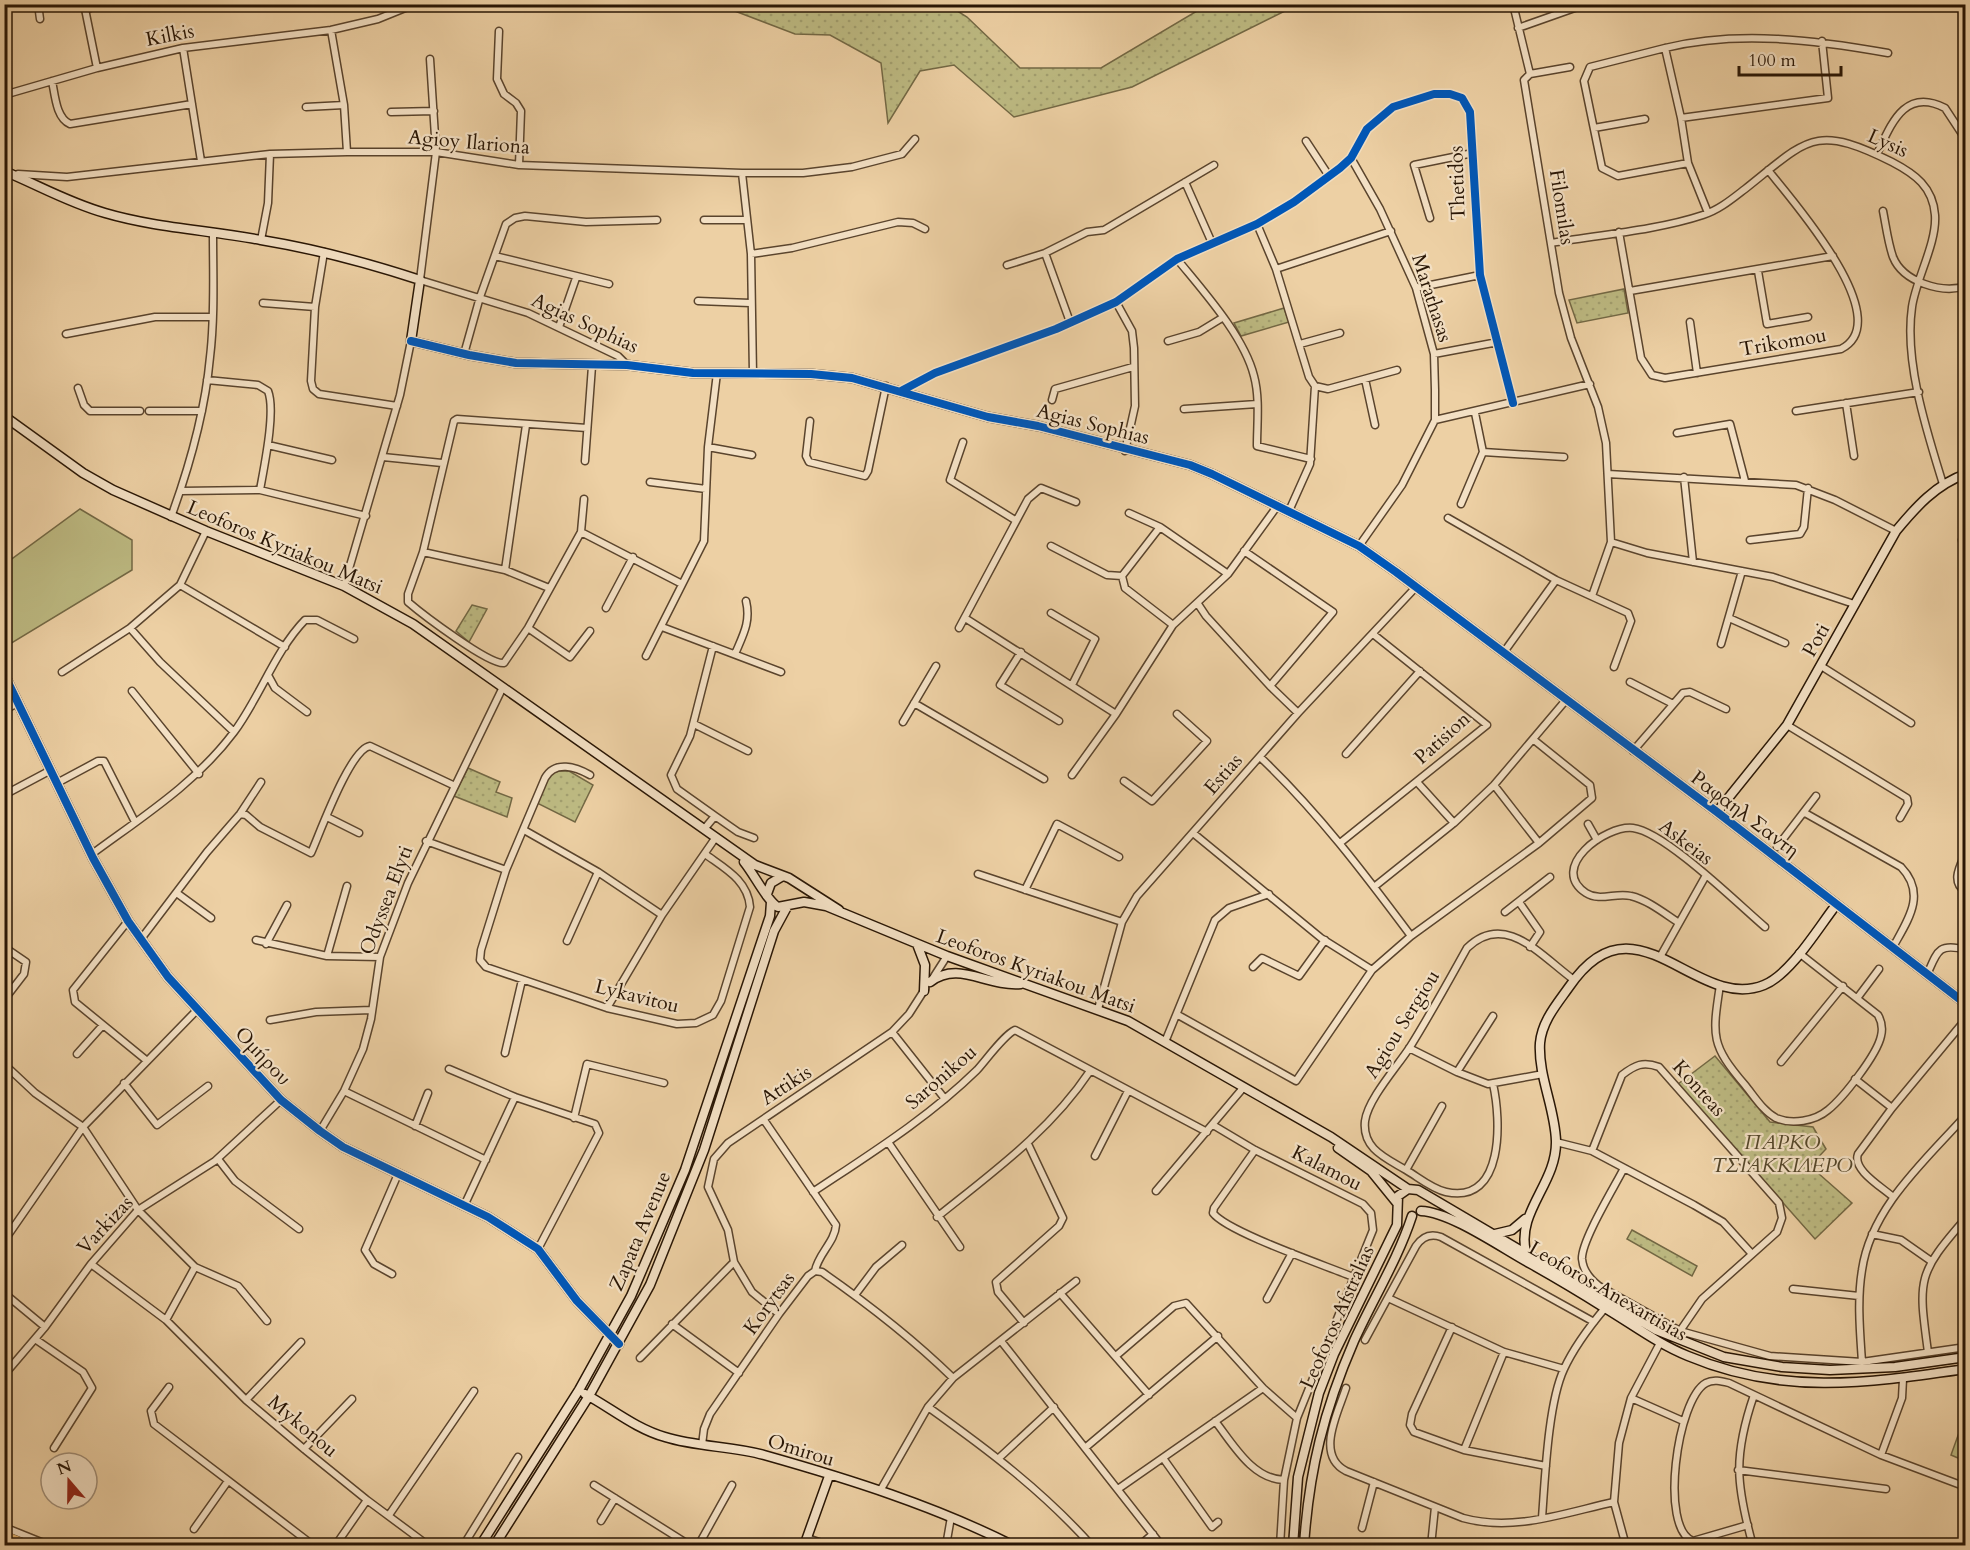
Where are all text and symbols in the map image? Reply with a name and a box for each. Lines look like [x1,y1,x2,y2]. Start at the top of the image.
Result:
street label: Kilkis [144,17,196,53]
scale bar [1739,39,1841,77]
text: 100 m [1748,48,1796,73]
street label: Lysis [1863,122,1913,164]
street label: Agioy Ilariona [407,123,531,161]
street label: Thetidos [1442,145,1472,221]
street label: Filomilas [1543,167,1581,247]
street label: Marathasas [1405,250,1459,346]
street label: Agias Sophias [527,286,643,360]
street label: Trikomou [1737,321,1829,363]
street label: Agias Sophias [1034,397,1152,451]
street label: Leoforos Kyriakou Matsi [183,494,387,601]
street label: Poti [1796,618,1836,662]
street label: Patision [1408,705,1476,770]
street label: Estias [1198,748,1248,800]
street label: Ραφαηλ Σαντη [1685,764,1805,864]
street label: Askeias [1653,813,1719,871]
street label: Odyssea Elyti [353,841,419,958]
street label: Leoforos Kyriakou Matsi [933,922,1140,1020]
street label: Agiou Sergiou [1358,965,1446,1083]
street label: Lykavitou [592,973,682,1019]
street label: Ομήρου [229,1021,297,1091]
street label: Saronikou [900,1039,982,1115]
street label: Konteas [1666,1054,1732,1122]
street label: Attikis [755,1059,817,1111]
park label: ΠΑΡΚΟ ΤΣΙΑΚΚΙΛΕΡΟ [1712,1129,1853,1179]
street label: Kalamou [1287,1139,1367,1197]
street label: Zapata Avenue [603,1167,677,1295]
street label: Varkizas [71,1190,139,1260]
street label: Leoforos Anexartisias [1524,1235,1692,1347]
street label: Leoforos Afstralias [1293,1241,1381,1393]
street label: Korytsas [737,1266,801,1340]
street label: Mykonou [262,1389,344,1463]
street label: Omirou [764,1427,838,1473]
north arrow [39,1451,99,1511]
text: N [54,1455,75,1481]

